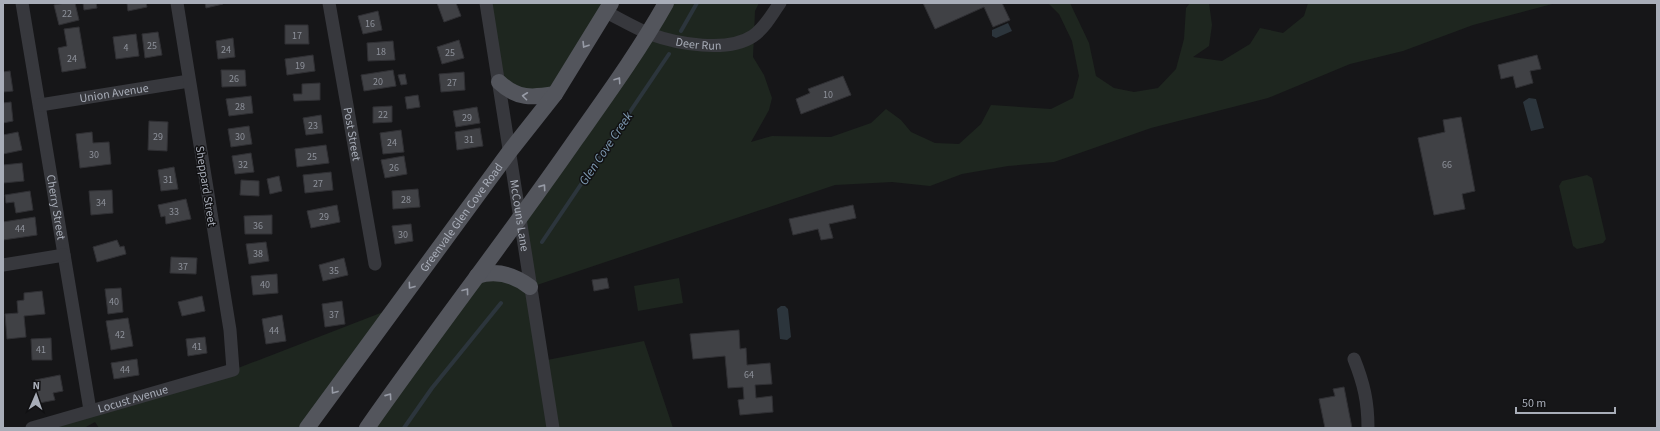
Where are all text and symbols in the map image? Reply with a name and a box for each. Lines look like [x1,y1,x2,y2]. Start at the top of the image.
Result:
house number: 22 [62,7,72,21]
house number: 16 [365,17,375,31]
house number: 17 [292,29,302,43]
street label: Deer Run [674,33,722,55]
house number: 25 [147,39,157,53]
house number: 4 [124,41,129,55]
one-way arrow [583,41,590,48]
house number: 24 [221,43,231,57]
house number: 18 [376,45,386,59]
house number: 25 [445,46,455,60]
house number: 24 [67,52,77,66]
house number: 19 [295,59,305,73]
house number: 26 [229,72,239,86]
house number: 20 [373,75,383,89]
house number: 27 [447,76,457,90]
one-way arrow [613,77,620,84]
street label: Union Avenue [78,80,150,108]
house number: 10 [823,88,833,102]
one-way arrow [522,92,528,101]
house number: 28 [235,100,245,114]
street label: Post Street [339,106,365,162]
house number: 22 [378,108,388,122]
water label: Glen Cove Creek [575,108,637,189]
house number: 29 [462,111,472,125]
house number: 23 [308,119,318,133]
house number: 29 [153,130,163,144]
house number: 30 [235,130,245,144]
house number: 31 [464,133,474,147]
house number: 24 [387,136,397,150]
street label: Sheppard Street [191,145,220,228]
house number: 30 [89,148,99,162]
house number: 25 [307,150,317,164]
house number: 32 [238,158,248,172]
house number: 66 [1442,158,1452,172]
street label: Greenvale Glen Cove Road [416,160,507,276]
house number: 26 [389,161,399,175]
street label: Cherry Street [42,173,69,241]
house number: 31 [163,173,173,187]
house number: 27 [313,177,323,191]
street label: McCouns Lane [505,178,533,253]
one-way arrow [538,184,545,191]
house number: 28 [401,193,411,207]
house number: 34 [96,196,106,210]
house number: 33 [169,205,179,219]
house number: 29 [319,210,329,224]
house number: 36 [253,219,263,233]
house number: 44 [15,222,25,236]
house number: 30 [398,228,408,242]
house number: 38 [253,247,263,261]
house number: 37 [178,260,188,274]
house number: 35 [329,264,339,278]
house number: 40 [260,278,270,292]
one-way arrow [409,282,416,289]
one-way arrow [461,289,468,296]
house number: 40 [109,295,119,309]
house number: 37 [329,308,339,322]
house number: 44 [269,324,279,338]
house number: 42 [115,328,125,342]
house number: 41 [192,340,202,354]
house number: 41 [36,343,46,357]
house number: 44 [120,363,130,377]
house number: 64 [744,368,754,382]
north arrow [16,375,56,415]
text: N [32,378,40,393]
street label: Locust Avenue [96,381,170,418]
one-way arrow [332,387,339,394]
scale bar [1516,389,1615,415]
one-way arrow [384,393,392,400]
text: 50 m [1522,395,1546,412]

